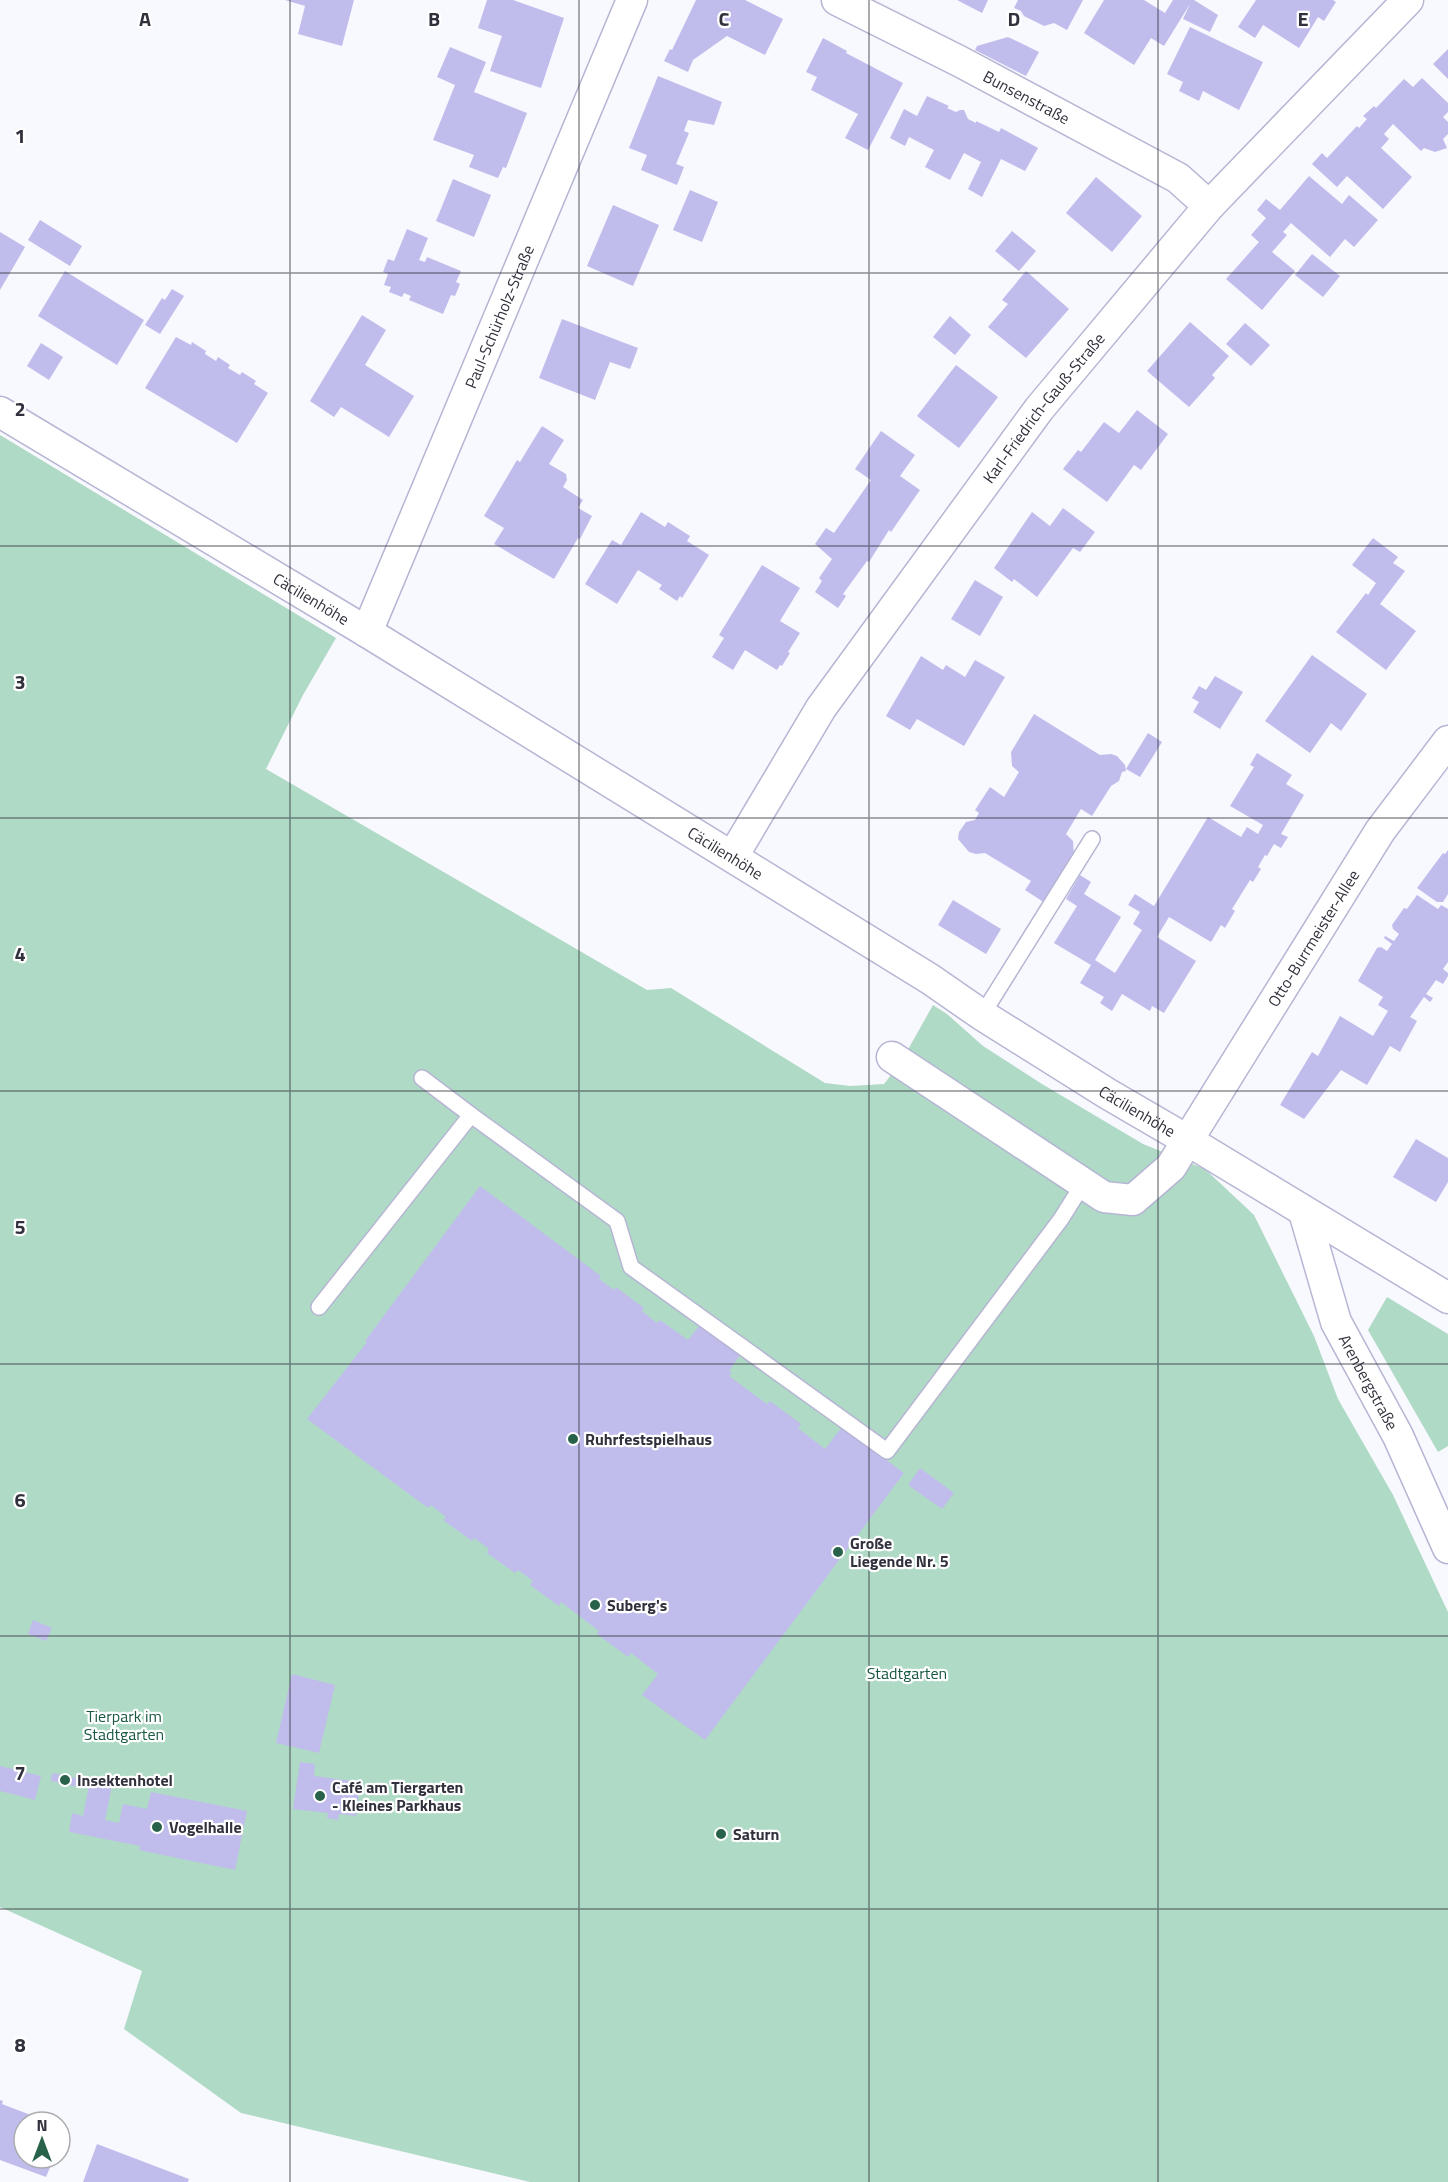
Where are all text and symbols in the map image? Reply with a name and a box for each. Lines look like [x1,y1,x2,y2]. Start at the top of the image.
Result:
text: A [139,3,151,34]
text: B [428,3,440,34]
text: C [719,3,730,34]
text: D [1008,3,1020,34]
text: E [1297,3,1309,34]
street label: Bunsenstraße [979,64,1074,130]
text: 1 [14,120,26,151]
street label: Paul-Schürholz-Straße [458,241,540,392]
street label: Karl-Friedrich-Gauß-Straße [977,327,1110,488]
text: 2 [14,393,26,424]
street label: Cäcilienhöhe [269,567,354,631]
text: 3 [14,666,26,697]
street label: Cäcilienhöhe [683,820,768,885]
street label: Otto-Burrmeister-Allee [1261,865,1365,1011]
text: 4 [14,938,26,969]
street label: Cäcilienhöhe [1094,1079,1180,1143]
text: 5 [14,1211,26,1242]
street label: Arenbergstraße [1333,1330,1405,1434]
place label: Ruhrfestspielhaus [585,1427,712,1451]
marker: Ruhrfestspielhaus [566,1432,580,1446]
text: 6 [14,1484,26,1515]
place label: Große Liegende Nr. 5 [850,1531,949,1573]
marker: Große Liegende Nr. 5 [831,1545,845,1559]
place label: Suberg's [607,1593,667,1617]
marker: Suberg's [588,1598,602,1612]
park label: Stadtgarten [867,1661,947,1685]
park label: Tierpark im Stadtgarten [84,1704,164,1746]
text: 7 [14,1757,26,1788]
place label: Insektenhotel [77,1768,173,1792]
marker: Insektenhotel [58,1773,72,1787]
place label: Café am Tiergarten - Kleines Parkhaus [332,1775,463,1817]
marker: Café am Tiergarten - Kleines Parkhaus [313,1789,327,1803]
place label: Vogelhalle [169,1815,242,1839]
marker: Vogelhalle [150,1820,164,1834]
place label: Saturn [733,1822,779,1846]
marker: Saturn [714,1827,728,1841]
text: 8 [14,2029,26,2060]
north arrow [12,2110,72,2170]
text: N [36,2113,48,2137]

